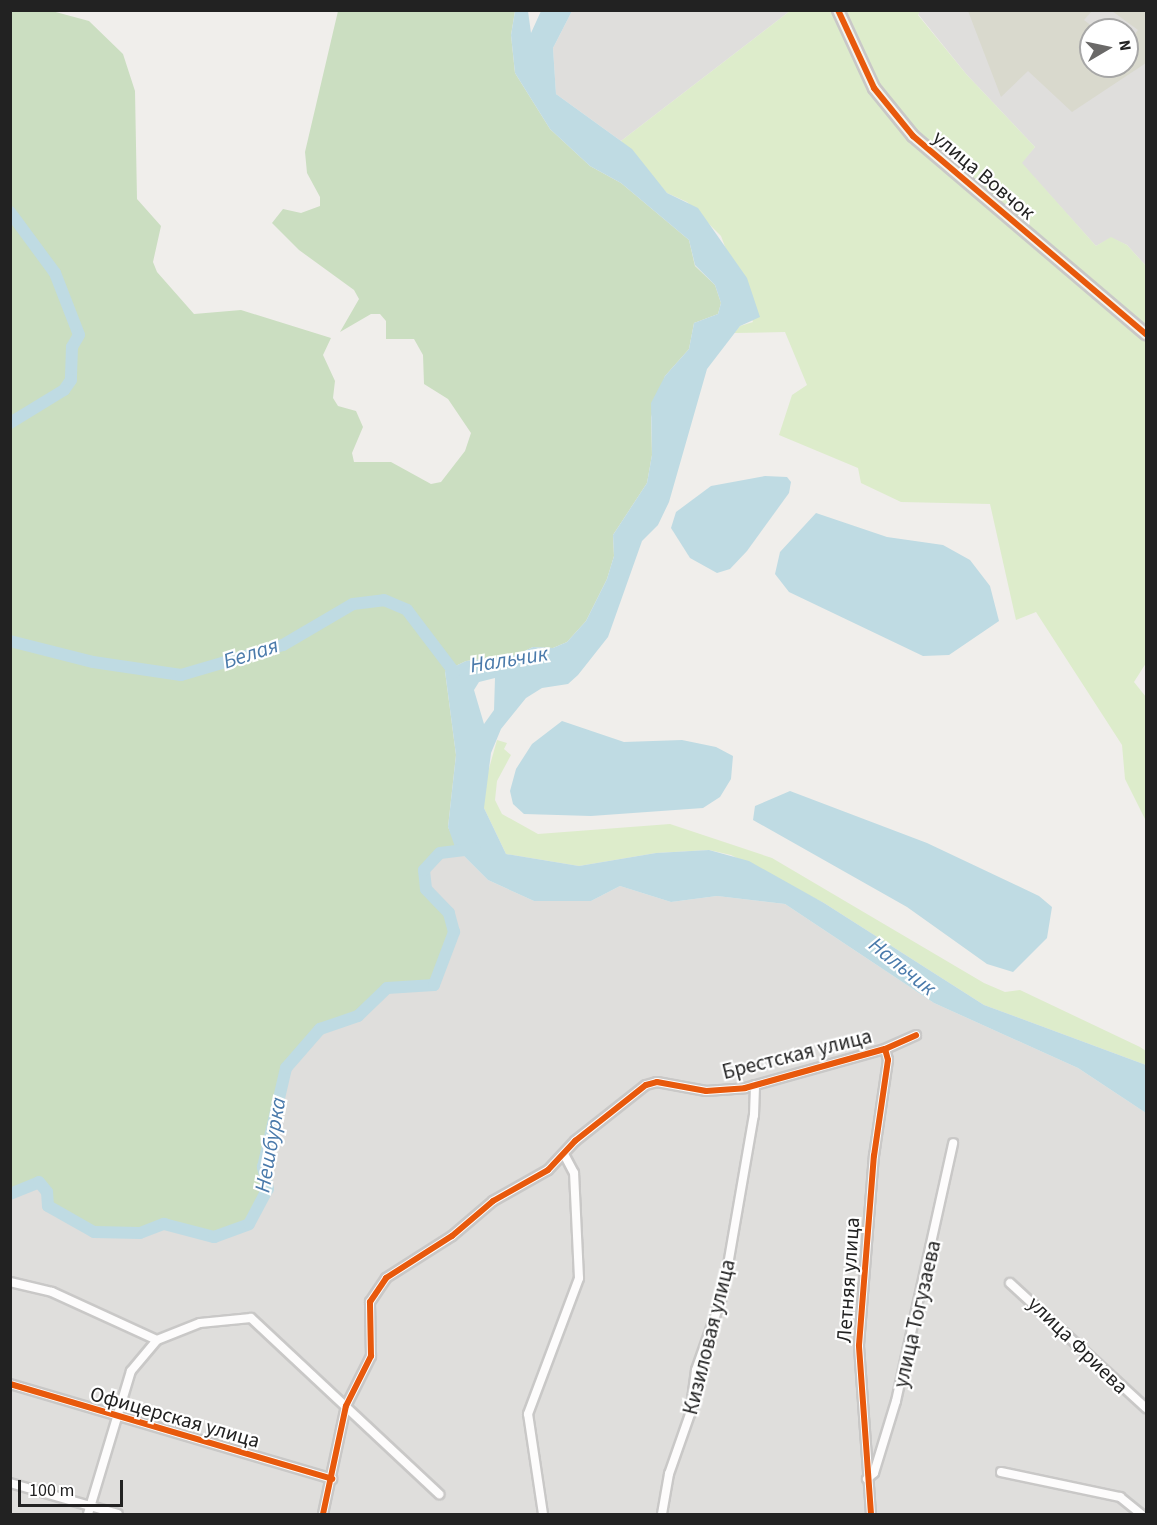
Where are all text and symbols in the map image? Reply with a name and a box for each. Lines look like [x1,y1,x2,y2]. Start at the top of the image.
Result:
north arrow [1079,18,1139,78]
text: N [1113,39,1136,52]
street label: улица Вовчок [928,125,1040,225]
water label: Белая [220,633,282,675]
water label: Нальчик [468,641,550,679]
water label: Нальчик [863,932,941,1002]
street label: Брестская улица [720,1023,874,1085]
water label: Нешбурка [250,1095,292,1195]
street label: Летняя улица [831,1216,865,1344]
street label: улица Тогузаева [888,1238,946,1390]
street label: Кизиловая улица [678,1257,740,1417]
street label: улица Фриева [1023,1291,1133,1399]
street label: Офицерская улица [87,1381,263,1453]
scale bar [21,1468,126,1506]
text: 100 m [29,1478,74,1503]

